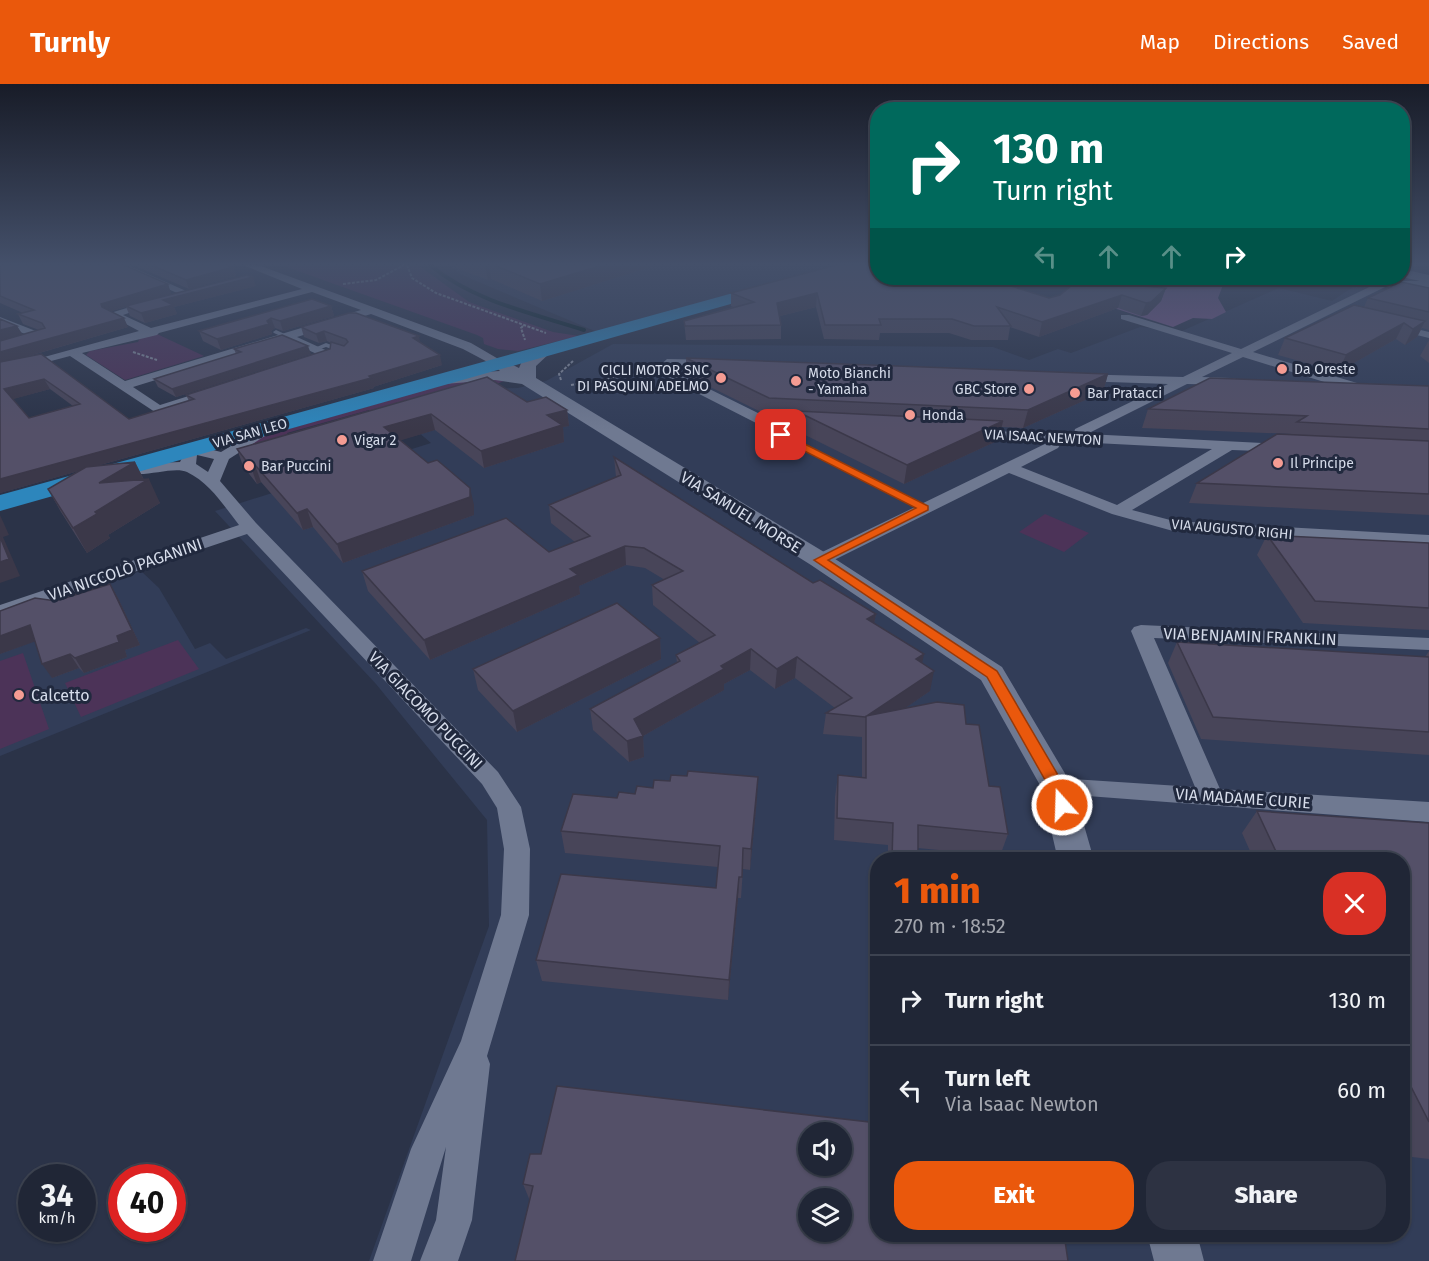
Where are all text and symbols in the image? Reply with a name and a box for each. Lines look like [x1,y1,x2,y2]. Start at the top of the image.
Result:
text: Turnly [30,26,110,59]
text: Map [1140,29,1180,55]
text: Directions [1213,29,1309,55]
text: Saved [1342,29,1399,55]
text: 130 m [993,124,1104,174]
icon: right [894,126,972,204]
text: Turn right [993,175,1113,207]
icon: left [1029,240,1062,273]
icon: ahead [1092,240,1125,273]
icon: ahead [1155,240,1188,273]
icon: right [1218,240,1251,273]
place label: Da Oreste [1294,361,1356,378]
place label: CICLI MOTOR SNC DI PASQUINI ADELMO [577,362,709,395]
marker: Da Oreste [1275,362,1289,376]
place label: Moto Bianchi - Yamaha [808,365,891,398]
marker: CICLI MOTOR SNC DI PASQUINI ADELMO [714,371,728,385]
marker: Moto Bianchi - Yamaha [789,374,803,388]
place label: GBC Store [955,381,1017,398]
marker: GBC Store [1022,382,1036,396]
place label: Bar Pratacci [1087,385,1162,402]
marker: Bar Pratacci [1068,386,1082,400]
place label: Honda [922,407,964,424]
marker: Honda [903,408,917,422]
pin [755,409,806,460]
street label: VIA SAN LEO [211,415,289,452]
icon: arrive [764,418,797,451]
street label: VIA ISAAC NEWTON [984,426,1102,449]
place label: Vigar 2 [354,432,396,449]
marker: Vigar 2 [335,433,349,447]
place label: Il Principe [1290,455,1354,472]
marker: Il Principe [1271,456,1285,470]
place label: Bar Puccini [261,458,331,475]
marker: Bar Puccini [242,459,256,473]
street label: VIA SAMUEL MORSE [677,468,805,557]
street label: VIA AUGUSTO RIGHI [1171,516,1293,543]
street label: VIA NICCOLÒ PAGANINI [45,533,205,605]
street label: VIA BENJAMIN FRANKLIN [1163,624,1337,649]
street label: VIA GIACOMO PUCCINI [365,648,487,773]
place label: Calcetto [31,686,90,705]
marker: Calcetto [12,688,26,702]
position arrow [1030,773,1094,837]
street label: VIA MADAME CURIE [1175,784,1311,813]
text: 1 min [894,869,980,913]
button: close [1323,872,1386,935]
text: 270 m · 18:52 [894,914,1006,938]
icon: right [894,984,927,1017]
text: Turn right [945,987,1044,1014]
text: 130 m [1329,987,1386,1014]
text: Turn left [945,1065,1030,1092]
icon: left [894,1074,927,1107]
text: 60 m [1337,1077,1386,1104]
text: Via Isaac Newton [945,1092,1099,1116]
map controls [798,1122,852,1242]
button: sound [798,1122,852,1176]
button: Exit [894,1161,1134,1230]
button: Share [1146,1161,1386,1230]
speed limit sign: 40 [108,1164,186,1242]
text: 34 [41,1178,73,1214]
button: layers [798,1188,852,1242]
text: km/h [38,1209,76,1227]

